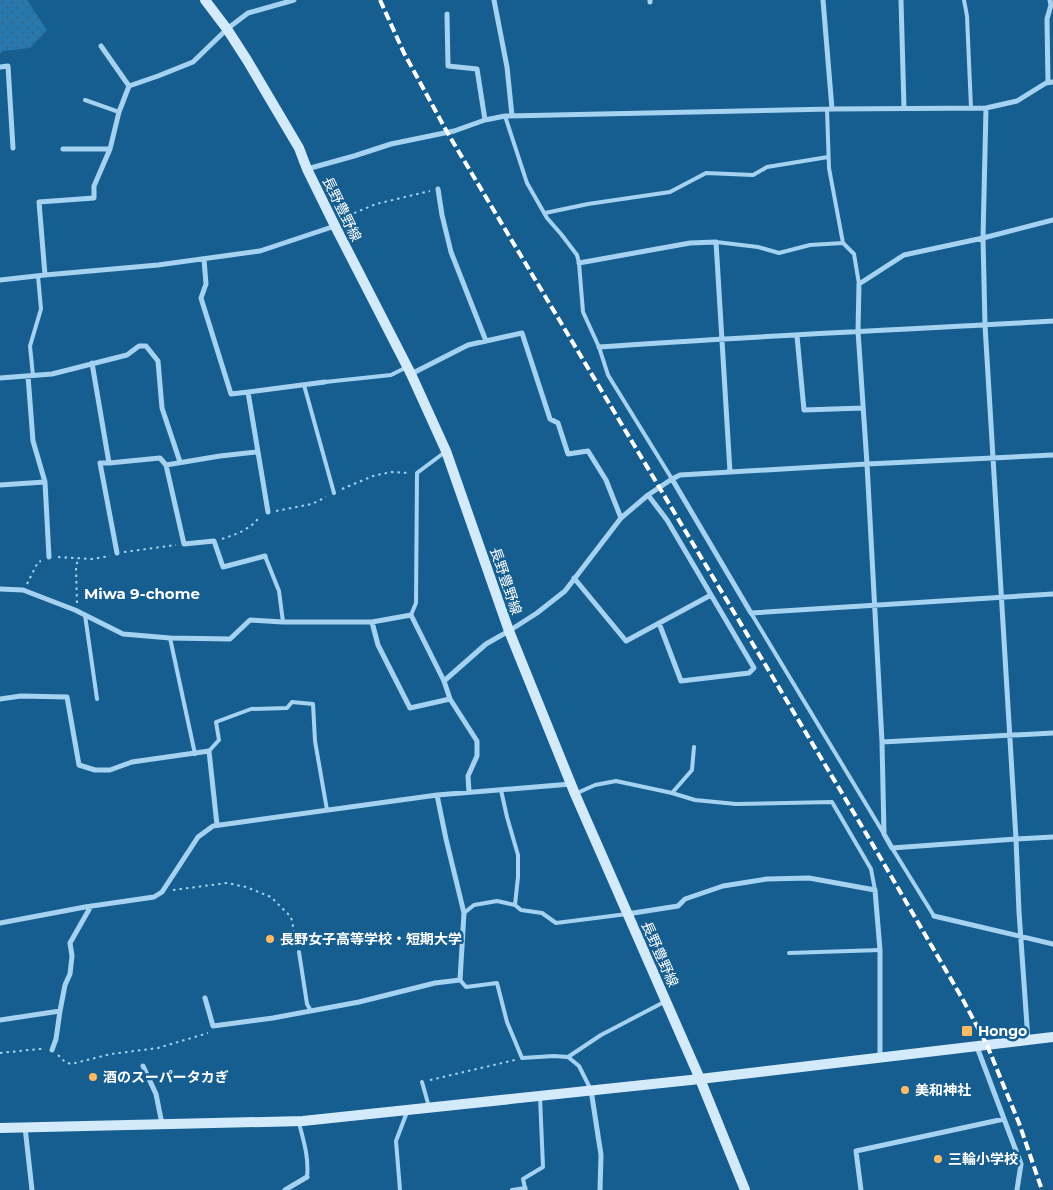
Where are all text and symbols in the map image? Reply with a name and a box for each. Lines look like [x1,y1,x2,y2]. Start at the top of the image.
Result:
street label: 長野豊野線 [319,174,365,244]
street label: 長野豊野線 [486,545,526,617]
district label: Miwa 9-chome [84,584,200,603]
street label: 長野豊野線 [638,918,682,990]
place label: 長野女子高等学校・短期大学 [280,930,462,948]
marker: 長野女子高等学校・短期大学 [264,933,276,945]
place label: Hongo [978,1022,1027,1040]
marker: Hongo [960,1024,974,1038]
place label: 酒のスーパータカぎ [103,1068,229,1086]
marker: 酒のスーパータカぎ [87,1071,99,1083]
place label: 美和神社 [915,1081,971,1099]
marker: 美和神社 [899,1084,911,1096]
place label: 三輪小学校 [948,1150,1018,1168]
marker: 三輪小学校 [932,1153,944,1165]

